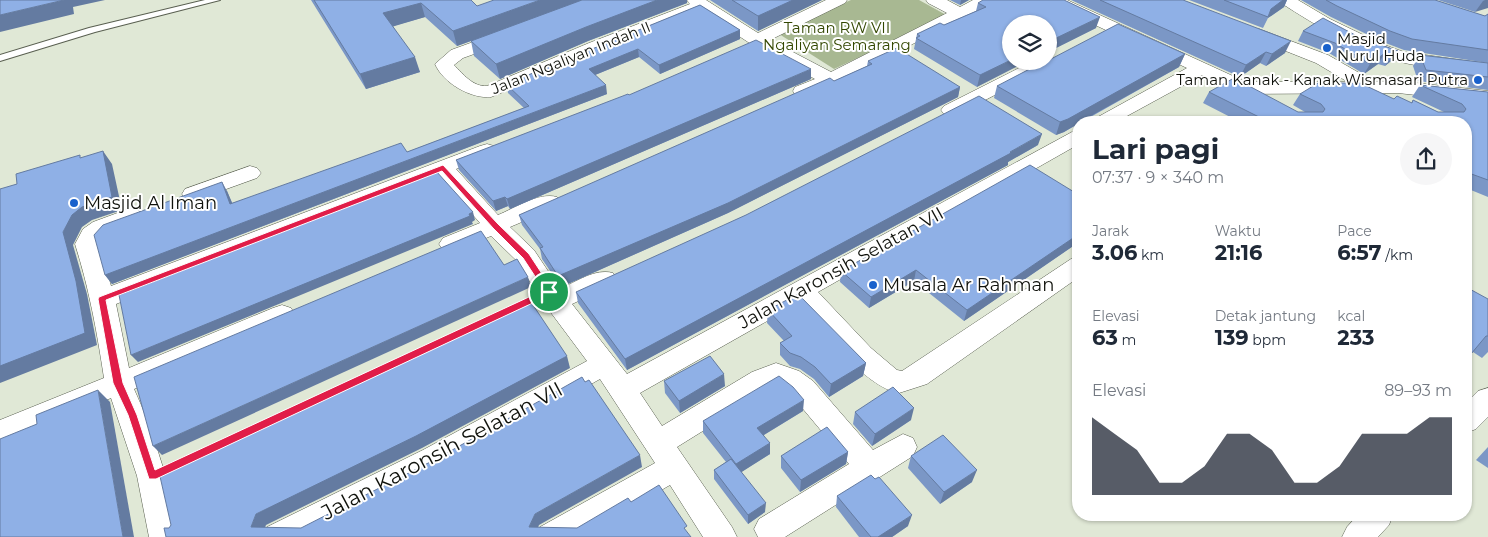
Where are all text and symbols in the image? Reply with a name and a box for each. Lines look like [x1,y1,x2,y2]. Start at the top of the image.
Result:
map controls [1002,15,1057,70]
button: layers [1002,15,1057,70]
street label: Jalan Ngaliyan Indah II [487,17,653,99]
park label: Taman RW VII Ngaliyan Semarang [763,18,911,54]
place label: Masjid Nurul Huda [1337,29,1425,65]
marker: Masjid Nurul Huda [1321,42,1333,54]
place label: Taman Kanak - Kanak Wismasari Putra [1176,70,1468,89]
marker: Taman Kanak - Kanak Wismasari Putra [1472,74,1484,86]
text: Lari pagi [1092,132,1219,166]
button: share [1400,133,1452,185]
text: 07:37 · 9 × 340 m [1092,168,1224,187]
place label: Masjid Al Iman [84,192,217,214]
marker: Masjid Al Iman [68,197,80,209]
street label: Jalan Karonsih Selatan VII [734,202,947,334]
text: Jarak [1092,222,1129,240]
text: Waktu [1215,222,1261,240]
text: Pace [1337,222,1372,240]
text: 3.06 [1092,240,1137,265]
text: 21:16 [1215,240,1262,265]
text: 6:57 [1337,240,1381,265]
text: km [1137,246,1164,264]
text: /km [1381,246,1413,264]
pin [528,271,570,313]
place label: Musala Ar Rahman [883,274,1054,296]
icon: arrive [535,278,563,306]
marker: Musala Ar Rahman [867,279,879,291]
text: Elevasi [1092,307,1140,325]
text: Detak jantung [1215,307,1316,325]
text: kcal [1337,307,1365,325]
text: 63 [1092,325,1118,350]
text: 139 [1215,325,1249,350]
text: 233 [1337,325,1374,350]
text: m [1118,331,1136,349]
text: bpm [1249,331,1286,349]
street label: Jalan Karonsih Selatan VII [316,376,567,525]
text: Elevasi [1092,381,1146,400]
text: 89–93 m [1384,381,1452,400]

